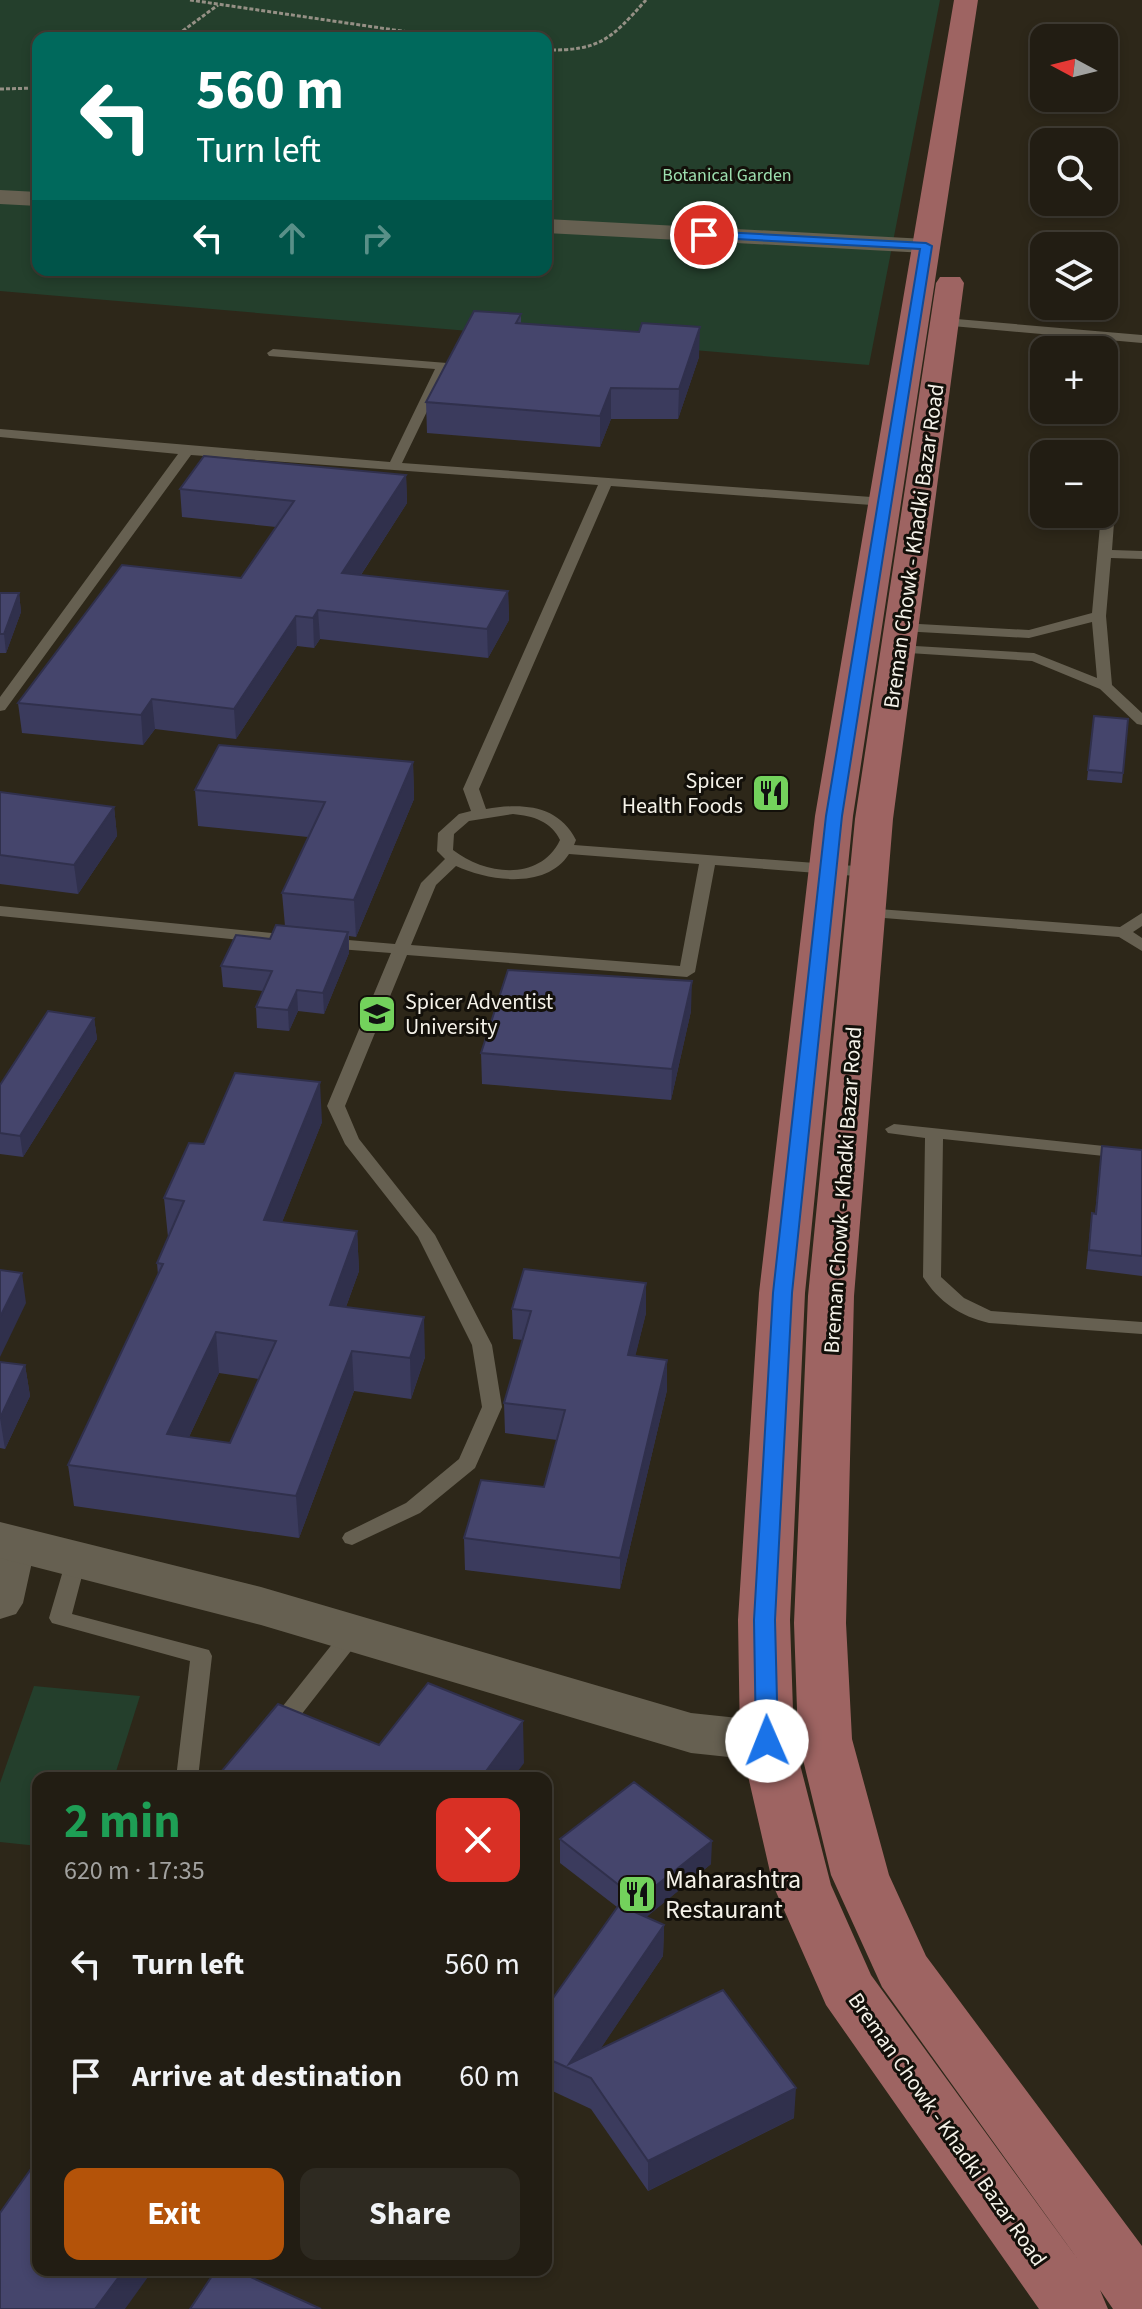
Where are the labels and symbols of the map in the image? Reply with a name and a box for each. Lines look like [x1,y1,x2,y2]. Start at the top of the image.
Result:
north arrow [1030,24,1118,112]
park label: Botanical Garden [662,163,792,188]
pin [670,201,738,269]
street label: Breman Chowk - Khadki Bazar Road [875,382,953,711]
place label: Spicer Health Foods [622,765,743,822]
restaurant icon: Spicer Health Foods [750,772,792,814]
place label: Spicer Adventist University [405,986,554,1043]
school or university icon: Spicer Adventist University [356,993,398,1035]
street label: Breman Chowk - Khadki Bazar Road [816,1026,870,1355]
position arrow [725,1699,809,1783]
place label: Maharashtra Restaurant [665,1861,801,1928]
restaurant icon: Maharashtra Restaurant [616,1873,658,1915]
street label: Breman Chowk - Khadki Bazar Road [840,1986,1054,2273]

